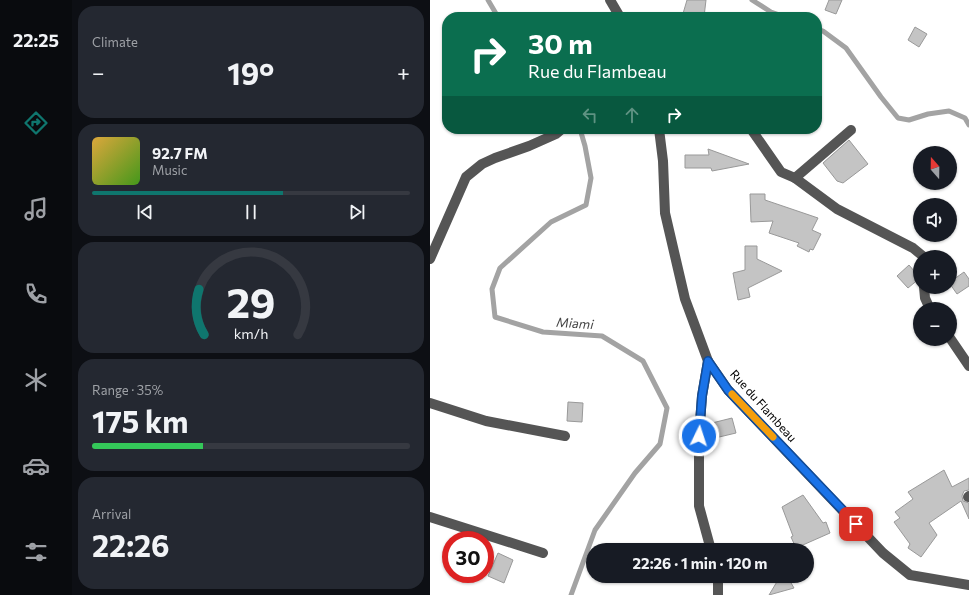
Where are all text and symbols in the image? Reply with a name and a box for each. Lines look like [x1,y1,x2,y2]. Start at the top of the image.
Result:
text: 30 m [528,26,593,60]
icon: right [462,28,514,80]
text: 22:25 [13,29,59,51]
text: Climate [92,34,138,50]
text: 19° [227,54,274,91]
text: − [92,59,105,86]
text: + [397,59,410,86]
text: Rue du Flambeau [528,60,666,82]
icon: left [579,104,601,126]
icon: ahead [621,104,643,126]
icon: right [663,104,685,126]
icon: directions [22,109,50,137]
text: 92.7 FM [152,144,208,162]
north arrow [913,146,957,190]
map controls [913,146,957,346]
text: Music [152,162,187,178]
icon: music [22,195,50,223]
button: sound [913,198,957,242]
icon: previous [134,201,156,223]
icon: pause [240,201,262,223]
icon: next [346,201,368,223]
button: + [913,250,957,294]
text: 29 [226,276,276,327]
icon: phone [22,280,50,308]
button: − [913,302,957,346]
water label: Miami [556,314,595,332]
text: km/h [234,324,268,342]
icon: climate [22,366,50,394]
street label: Rue du Flambeau [728,366,800,444]
text: Range · 35% [92,382,163,398]
text: 175 km [92,402,189,439]
position arrow [678,415,720,457]
icon: car [22,452,50,480]
text: Arrival [92,506,131,522]
pin [839,507,873,541]
icon: arrive [845,513,867,535]
text: 22:26 [92,526,169,563]
speed limit sign: 30 [442,531,494,583]
icon: filters [22,538,50,566]
text: 22:26 · 1 min · 120 m [633,554,767,572]

